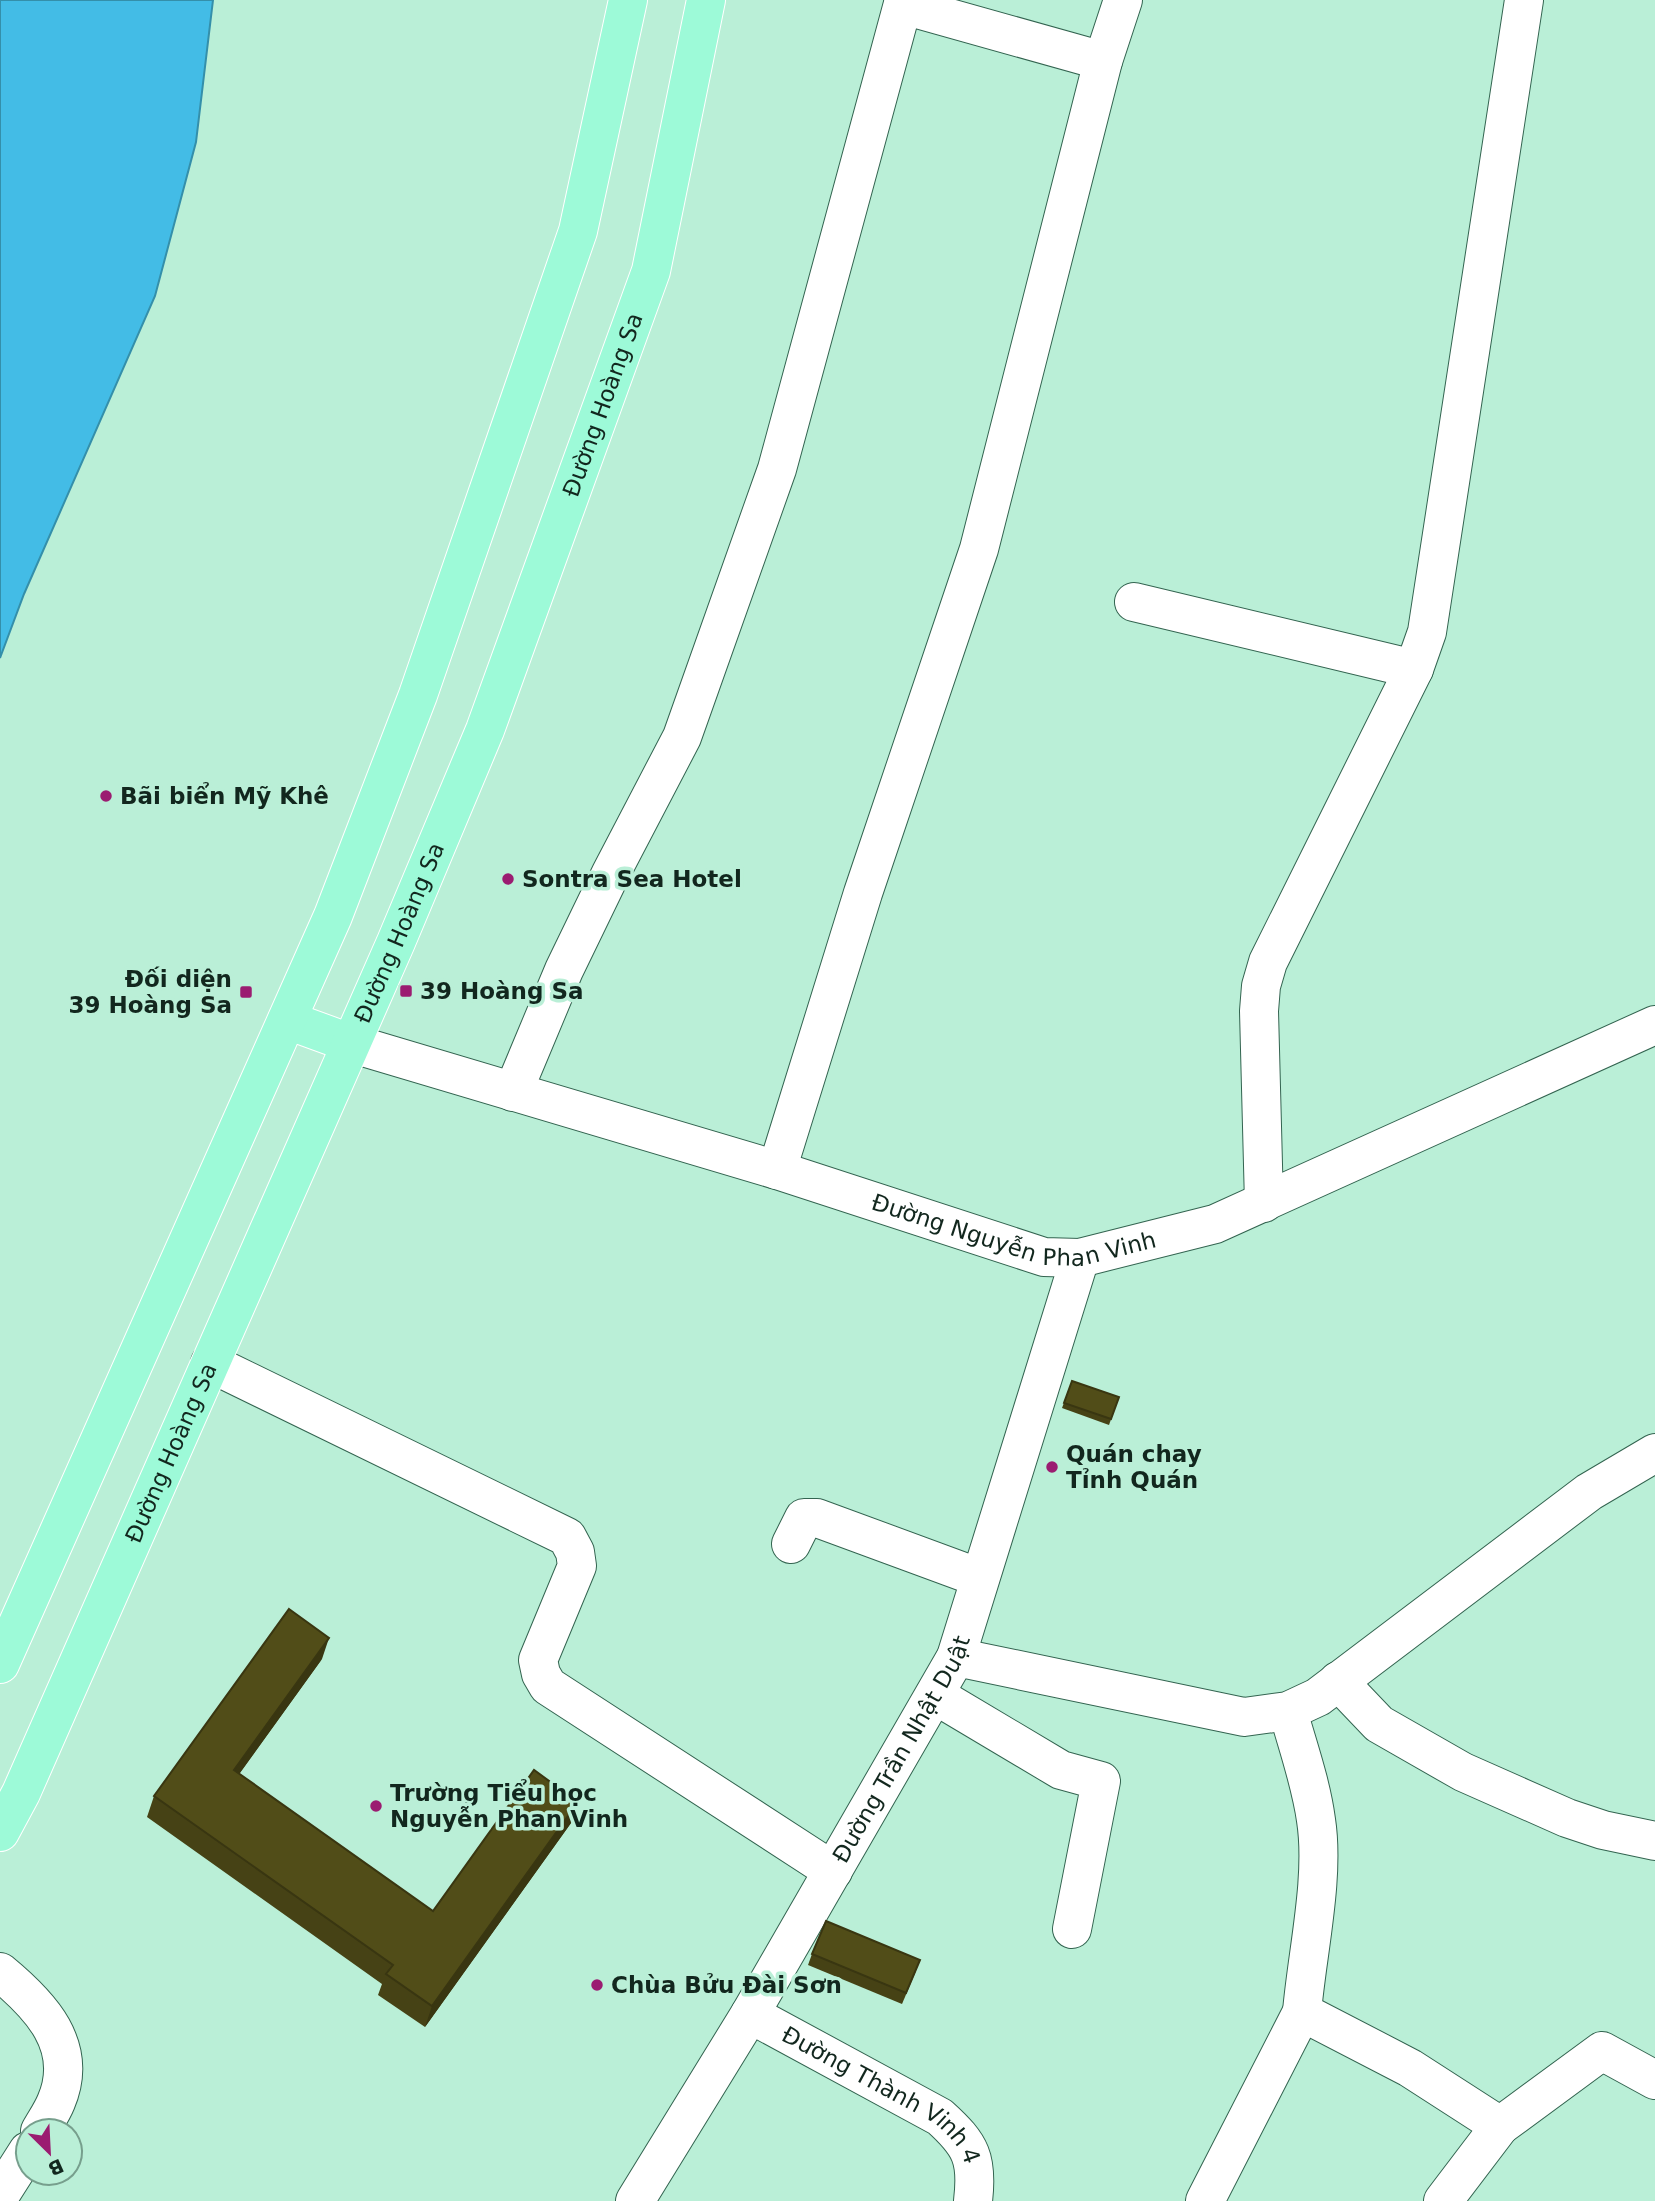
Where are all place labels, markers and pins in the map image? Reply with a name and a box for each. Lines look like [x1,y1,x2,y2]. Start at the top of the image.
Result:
place label: Bãi biển Mỹ Khê [120,782,329,809]
marker: Bãi biển Mỹ Khê [98,788,114,804]
place label: Sontra Sea Hotel [522,866,742,892]
marker: Sontra Sea Hotel [500,871,516,887]
place label: Đối diện 39 Hoàng Sa [68,966,232,1018]
place label: 39 Hoàng Sa [420,978,584,1004]
marker: 39 Hoàng Sa [398,983,414,999]
marker: Đối diện 39 Hoàng Sa [238,984,254,1000]
place label: Quán chay Tỉnh Quán [1066,1441,1202,1493]
marker: Quán chay Tỉnh Quán [1044,1459,1060,1475]
place label: Trường Tiểu học Nguyễn Phan Vinh [390,1779,628,1832]
marker: Trường Tiểu học Nguyễn Phan Vinh [368,1798,384,1814]
place label: Chùa Bửu Đài Sơn [611,1972,842,1998]
marker: Chùa Bửu Đài Sơn [589,1977,605,1993]

